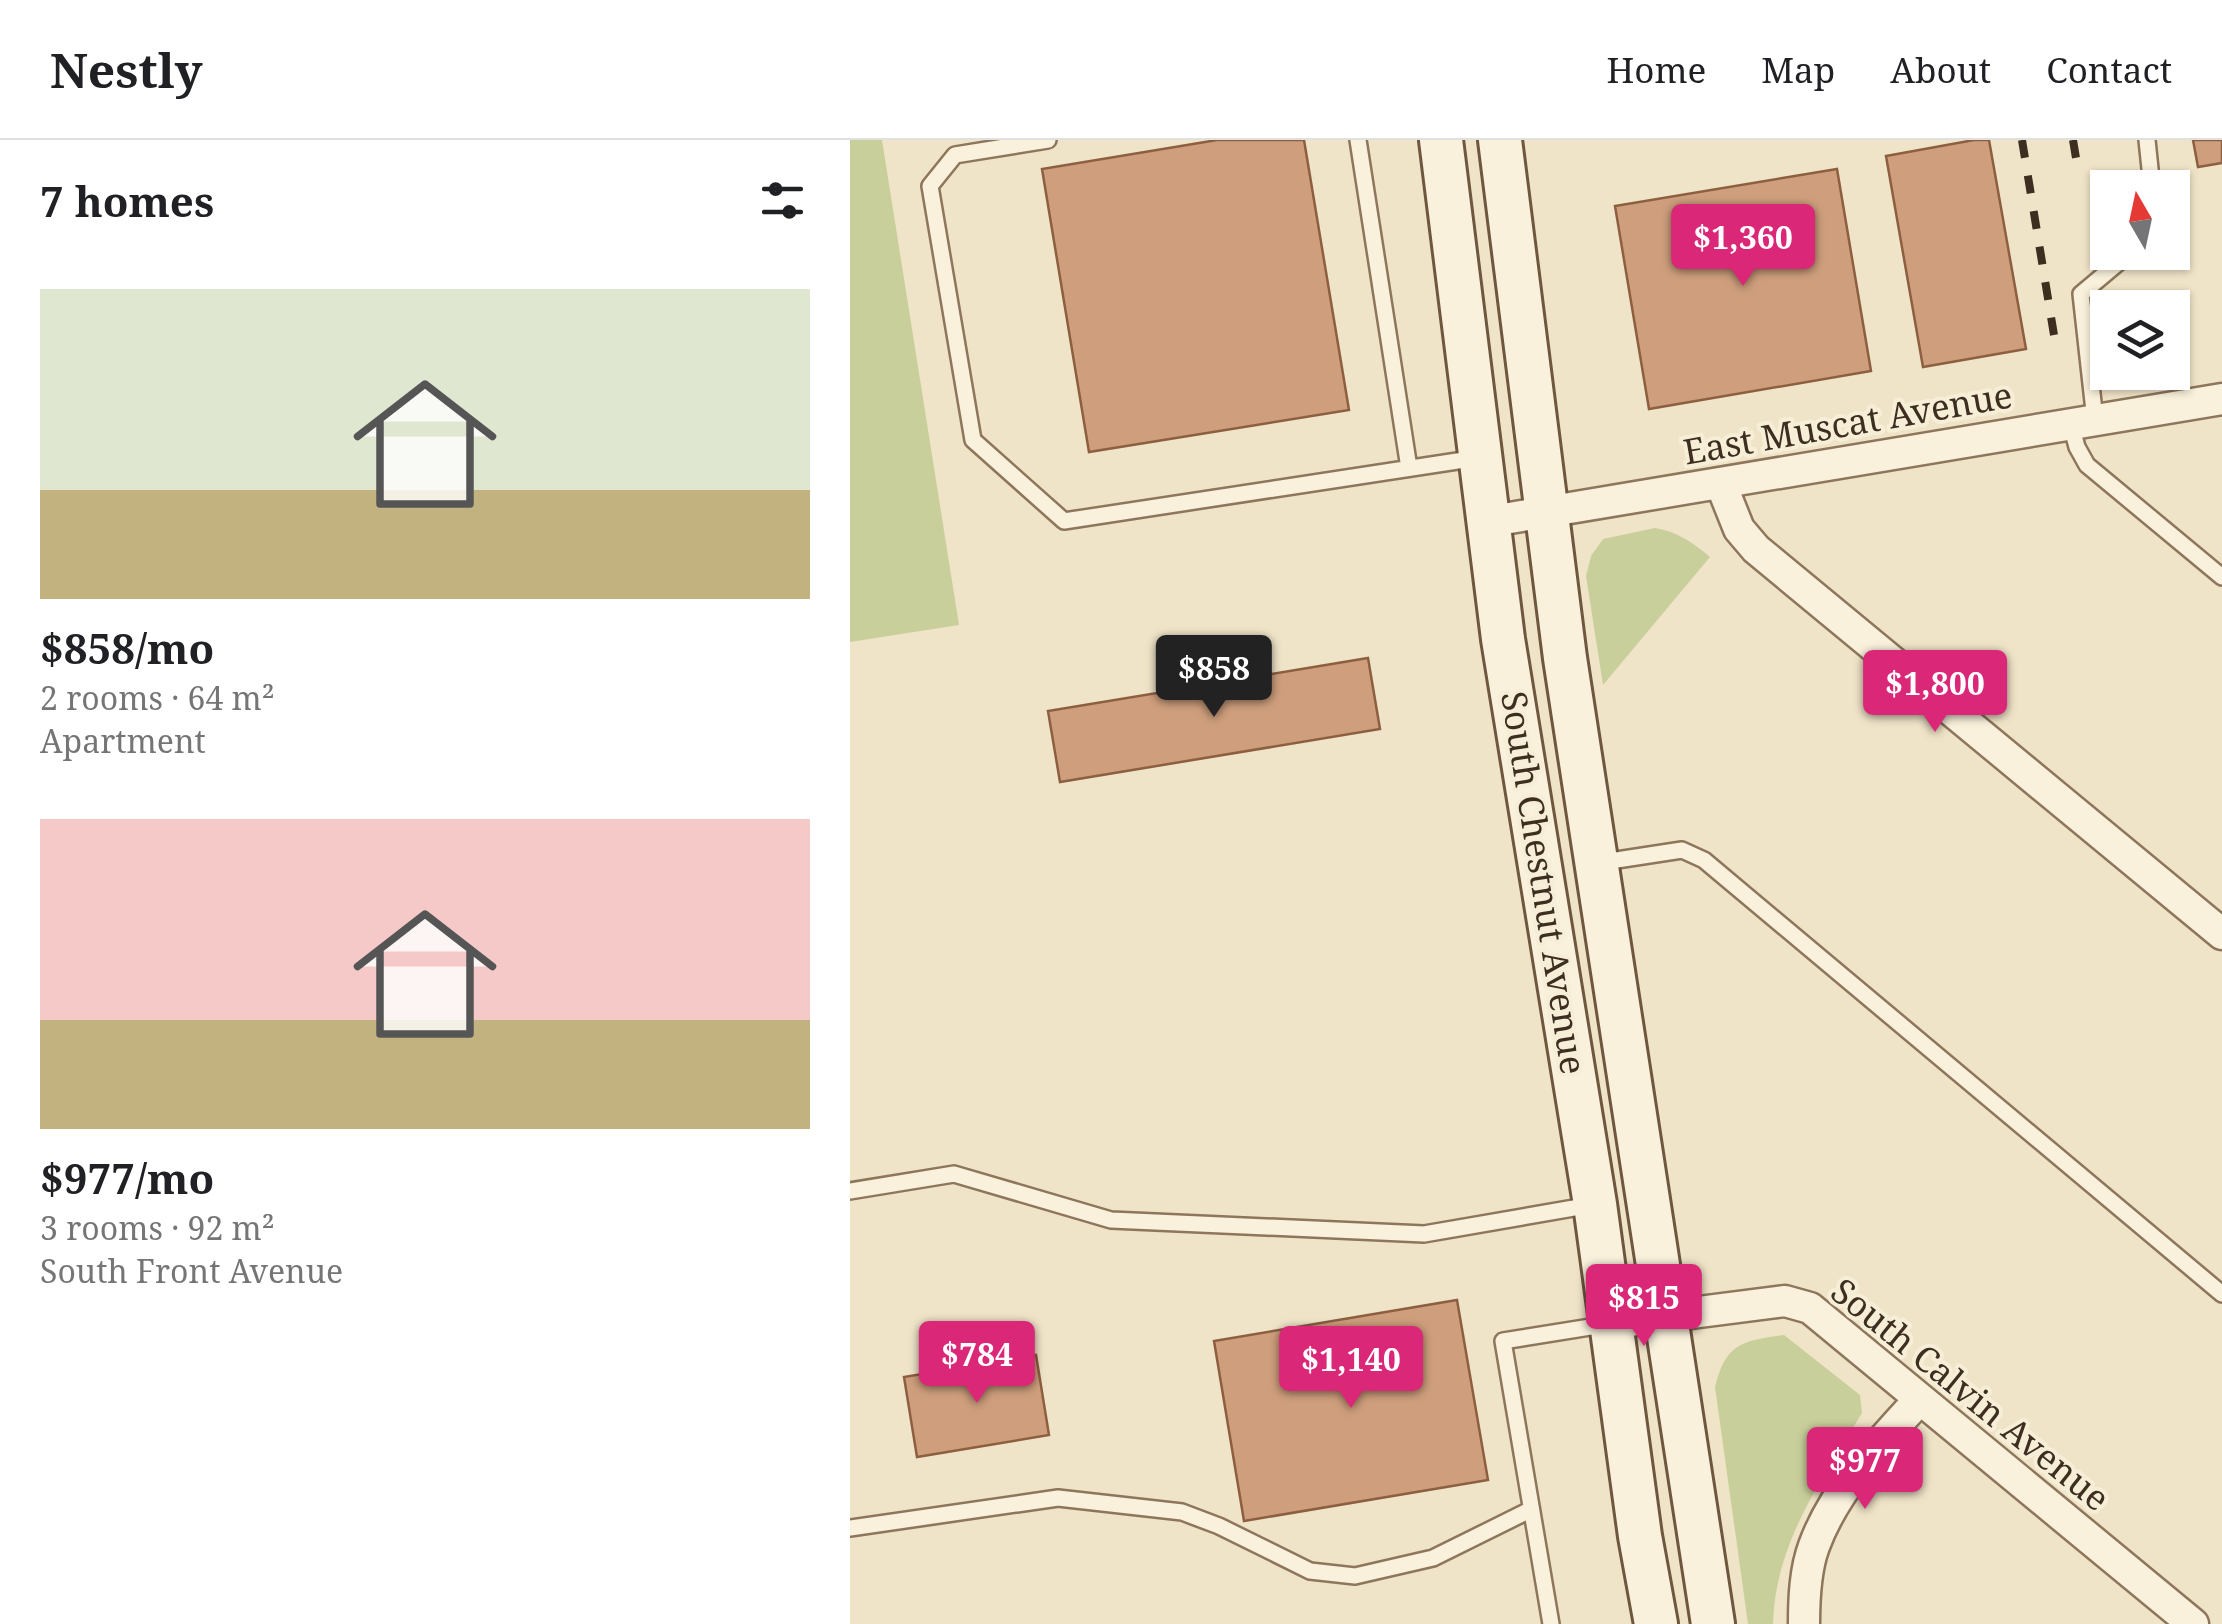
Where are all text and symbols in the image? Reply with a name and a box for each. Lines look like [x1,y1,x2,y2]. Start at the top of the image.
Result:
text: Nestly [50,37,203,102]
text: Home [1606,46,1706,93]
text: Map [1761,46,1835,93]
text: About [1890,46,1991,93]
text: Contact [2046,46,2172,93]
north arrow [2090,170,2190,270]
map controls [2090,170,2190,390]
text: 7 homes [40,172,214,229]
icon: filters [755,173,810,228]
pin: $1,360 [1662,204,1824,289]
text: $1,360 [1693,215,1793,258]
button: layers [2090,290,2190,390]
icon: home [335,354,515,534]
street label: East Muscat Avenue [1680,370,2016,475]
text: $858/mo [40,619,214,676]
pin: $858 [1155,635,1273,720]
text: $858 [1178,646,1250,689]
pin: $1,800 [1854,650,2016,735]
text: $1,800 [1885,661,1985,704]
text: 2 rooms · 64 m² [40,676,275,719]
street label: South Chestnut Avenue [1491,688,1598,1078]
text: Apartment [40,719,206,762]
icon: home [335,884,515,1064]
text: $977/mo [40,1149,214,1206]
text: 3 rooms · 92 m² [40,1206,275,1249]
text: South Front Avenue [40,1249,343,1292]
pin: $815 [1585,1264,1703,1349]
street label: South Calvin Avenue [1822,1267,2120,1521]
text: $815 [1608,1275,1680,1318]
pin: $784 [918,1321,1036,1406]
pin: $1,140 [1270,1326,1432,1411]
text: $784 [941,1332,1013,1375]
text: $1,140 [1301,1337,1401,1380]
pin: $977 [1806,1427,1924,1512]
text: $977 [1829,1438,1901,1481]

